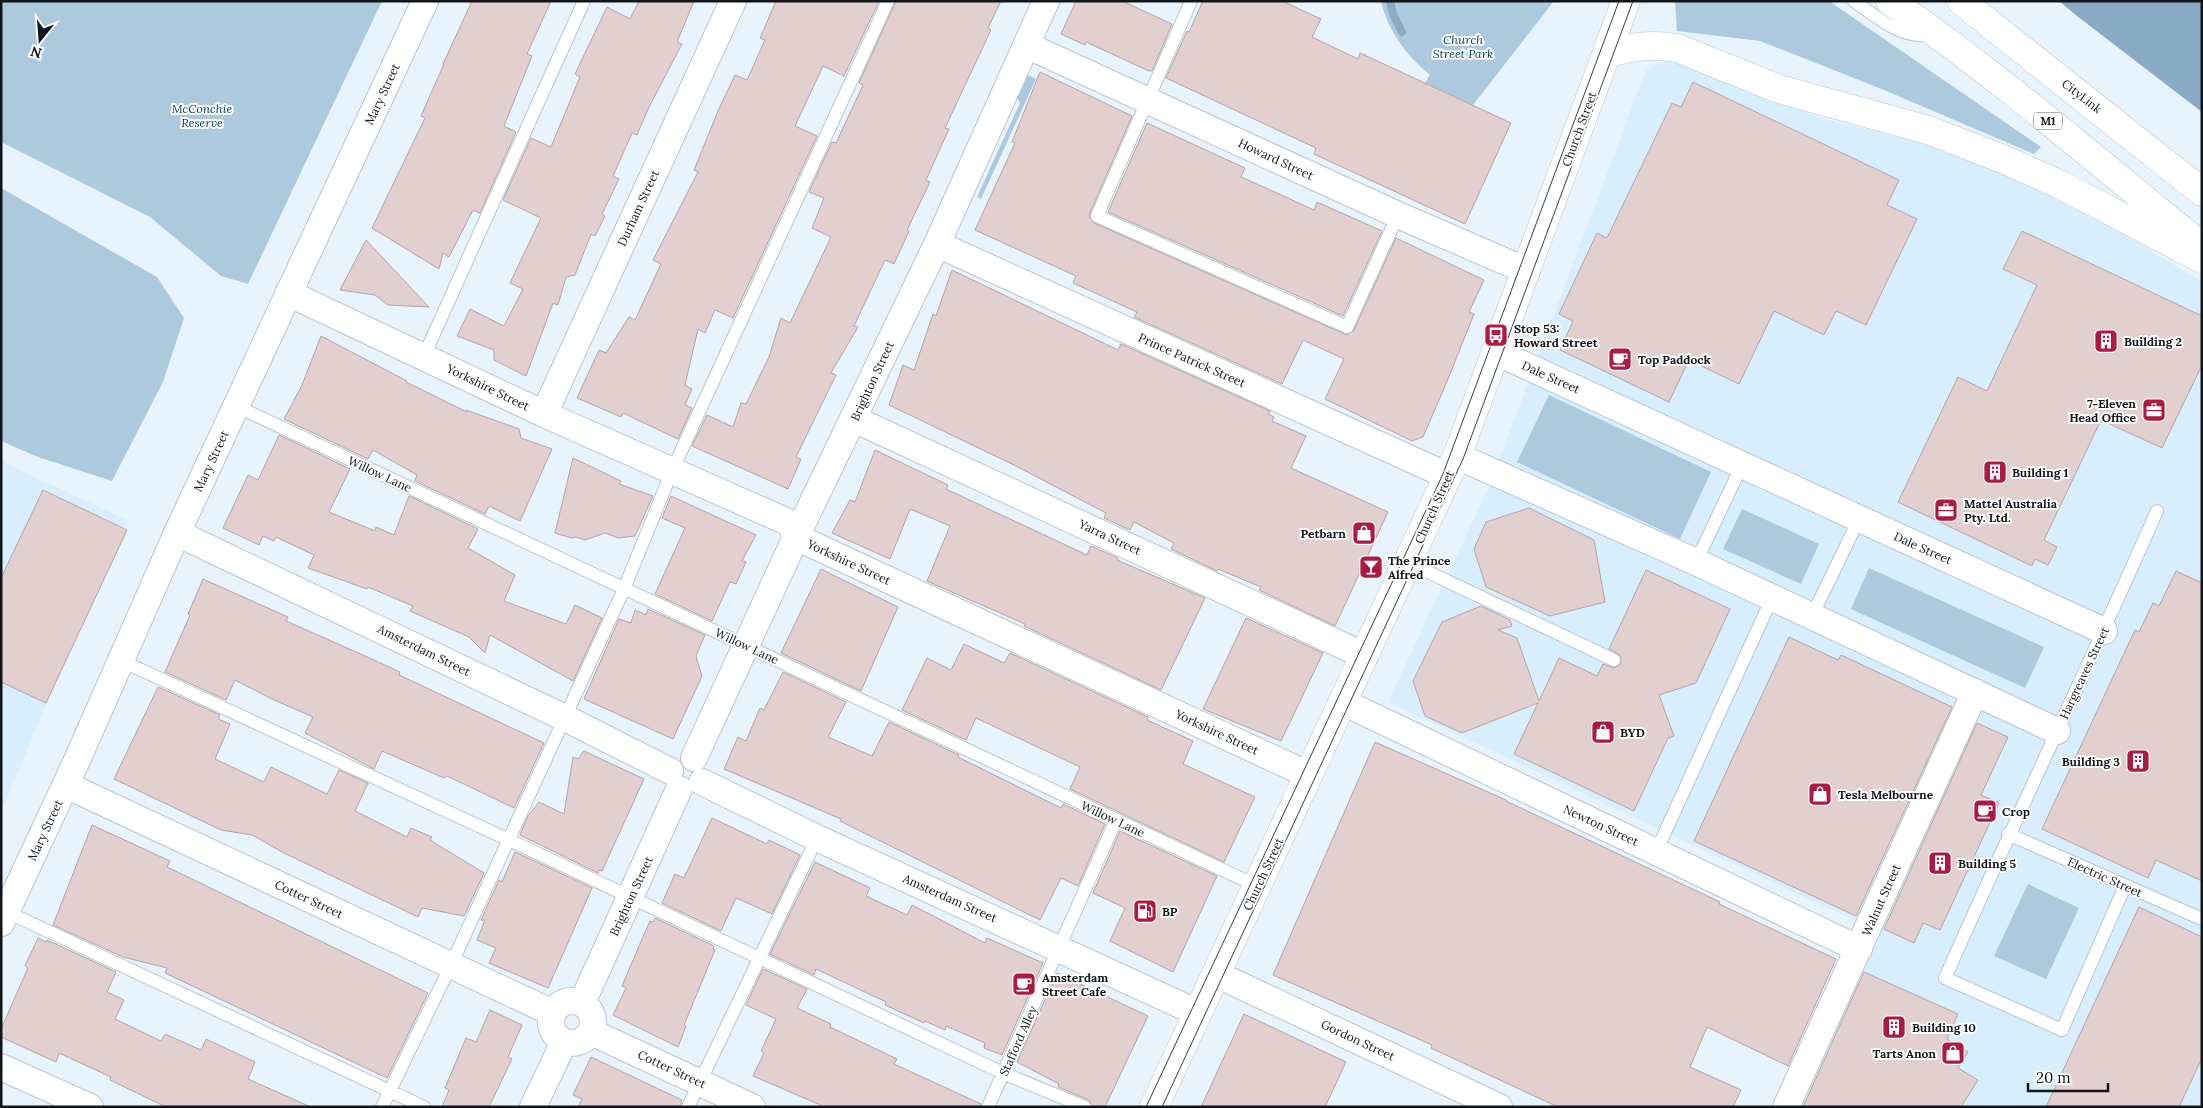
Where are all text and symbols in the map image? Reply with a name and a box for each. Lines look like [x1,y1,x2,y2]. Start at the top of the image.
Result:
north arrow [15,15,65,65]
park label: Church Street Park [1433,32,1493,61]
text: N [28,42,44,63]
street label: Mary Street [361,61,403,127]
street label: CityLink [2059,76,2105,117]
street label: Church Street [1559,89,1600,168]
park label: McConchie Reserve [172,101,232,130]
road number: M1 [2034,112,2062,130]
street label: Howard Street [1236,135,1316,183]
street label: Durham Street [614,167,662,249]
place label: Stop 53: Howard Street [1514,321,1599,350]
bus stop icon: Stop 53: Howard Street [1483,322,1509,348]
building icon: Building 2 [2093,328,2119,354]
street label: Prince Patrick Street [1136,330,1248,391]
place label: Building 2 [2124,334,2182,349]
street label: Brighton Street [847,339,897,423]
cafe icon: Top Paddock [1607,346,1633,372]
place label: Top Paddock [1638,352,1711,367]
street label: Dale Street [1520,358,1583,397]
street label: Yorkshire Street [443,360,532,414]
place label: 7-Eleven Head Office [2069,396,2137,425]
office icon: 7-Eleven Head Office [2141,397,2167,423]
street label: Mary Street [190,428,232,494]
street label: Willow Lane [346,453,415,495]
building icon: Building 1 [1982,459,2008,485]
place label: Building 1 [2012,465,2068,480]
street label: Church Street [1411,468,1457,546]
place label: Mattel Australia Pty. Ltd. [1964,496,2058,525]
office icon: Mattel Australia Pty. Ltd. [1933,497,1959,523]
street label: Yarra Street [1076,516,1144,558]
shop icon: Petbarn [1351,520,1377,546]
place label: Petbarn [1301,526,1346,541]
street label: Dale Street [1892,529,1955,568]
street label: Yorkshire Street [804,536,893,588]
place label: The Prince Alfred [1388,553,1451,582]
bar icon: The Prince Alfred [1358,554,1384,580]
street label: Amsterdam Street [374,621,473,679]
street label: Hargreaves Street [2056,624,2112,722]
street label: Willow Lane [713,625,782,667]
street label: Yorkshire Street [1172,706,1261,758]
shop icon: BYD [1590,719,1616,745]
place label: BYD [1620,725,1645,740]
building icon: Building 3 [2125,748,2151,774]
place label: Building 3 [2062,754,2120,769]
shop icon: Tesla Melbourne [1807,781,1833,807]
place label: Tesla Melbourne [1838,787,1934,802]
street label: Mary Street [24,797,66,863]
street label: Willow Lane [1079,798,1148,840]
cafe icon: Crop [1972,798,1998,824]
street label: Newton Street [1561,801,1641,849]
place label: Crop [2002,804,2030,819]
street label: Church Street [1240,835,1287,913]
building icon: Building 5 [1927,850,1953,876]
street label: Brighton Street [606,854,656,938]
street label: Electric Street [2065,854,2145,900]
place label: Building 5 [1958,856,2016,871]
street label: Walnut Street [1858,861,1904,938]
street label: Amsterdam Street [900,870,1000,926]
street label: Cotter Street [272,877,346,922]
fuel station icon: BP [1132,898,1158,924]
place label: BP [1162,904,1178,919]
place label: Amsterdam Street Cafe [1042,970,1108,999]
cafe icon: Amsterdam Street Cafe [1011,971,1037,997]
street label: Stafford Alley [996,1003,1040,1078]
building icon: Building 10 [1881,1014,1907,1040]
street label: Gordon Street [1319,1016,1398,1064]
place label: Building 10 [1912,1020,1976,1035]
shop icon: Tarts Anon [1940,1040,1966,1066]
place label: Tarts Anon [1873,1046,1936,1061]
street label: Cotter Street [635,1047,709,1092]
scale bar [2028,1060,2108,1092]
text: 20 m [2036,1068,2071,1087]

